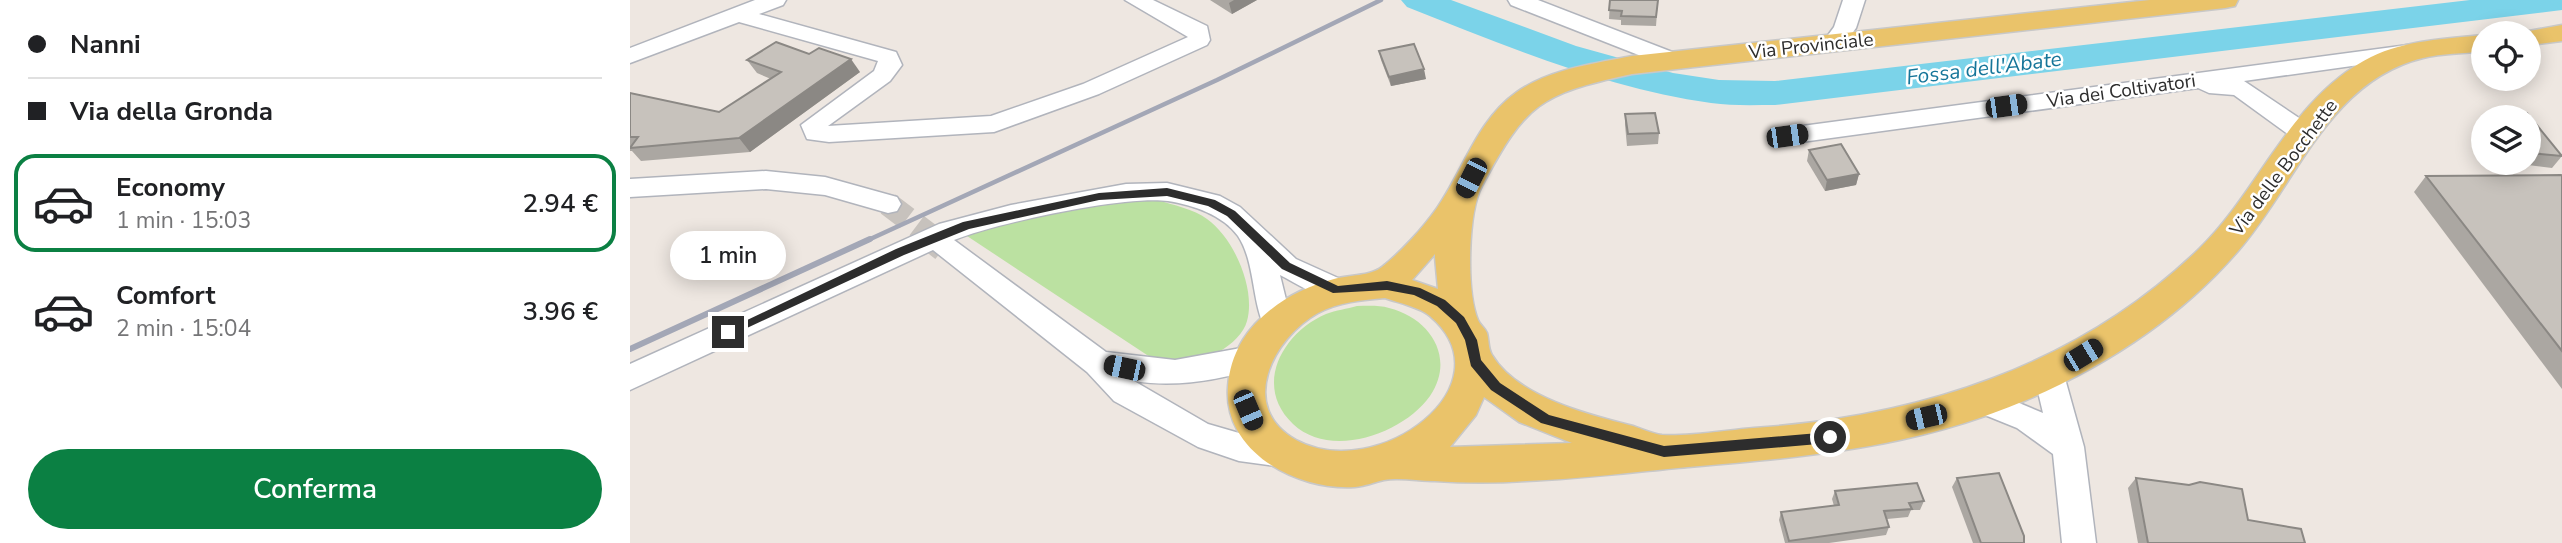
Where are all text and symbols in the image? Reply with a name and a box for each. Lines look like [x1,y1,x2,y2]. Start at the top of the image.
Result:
map controls [2471,21,2541,175]
button: locate [2471,21,2541,91]
text: Nanni [70,27,141,62]
street label: Via Provinciale [1746,27,1875,66]
water label: Fossa dell'Abate [1905,45,2063,91]
street label: Via dei Coltivatori [2044,68,2197,114]
car [1984,93,2029,119]
text: Via della Gronda [70,94,273,129]
street label: Via delle Bocchette [2223,94,2344,242]
button: layers [2471,105,2541,175]
car [1765,123,1810,149]
car [1453,155,1490,201]
text: Economy [116,170,225,205]
icon: car [32,172,95,235]
text: 2.94 € [523,186,598,221]
text: 1 min · 15:03 [116,205,251,236]
callout: 1 min [670,230,786,280]
text: 1 min [699,240,757,271]
text: Comfort [116,278,216,313]
icon: car [32,280,95,343]
text: 3.96 € [523,294,598,329]
text: 2 min · 15:04 [116,313,251,344]
route end [712,316,744,348]
car [2060,335,2107,375]
car [1102,353,1147,383]
car [1231,387,1266,433]
car [1904,402,1949,432]
route start [1814,421,1846,453]
button: Conferma [28,449,602,529]

